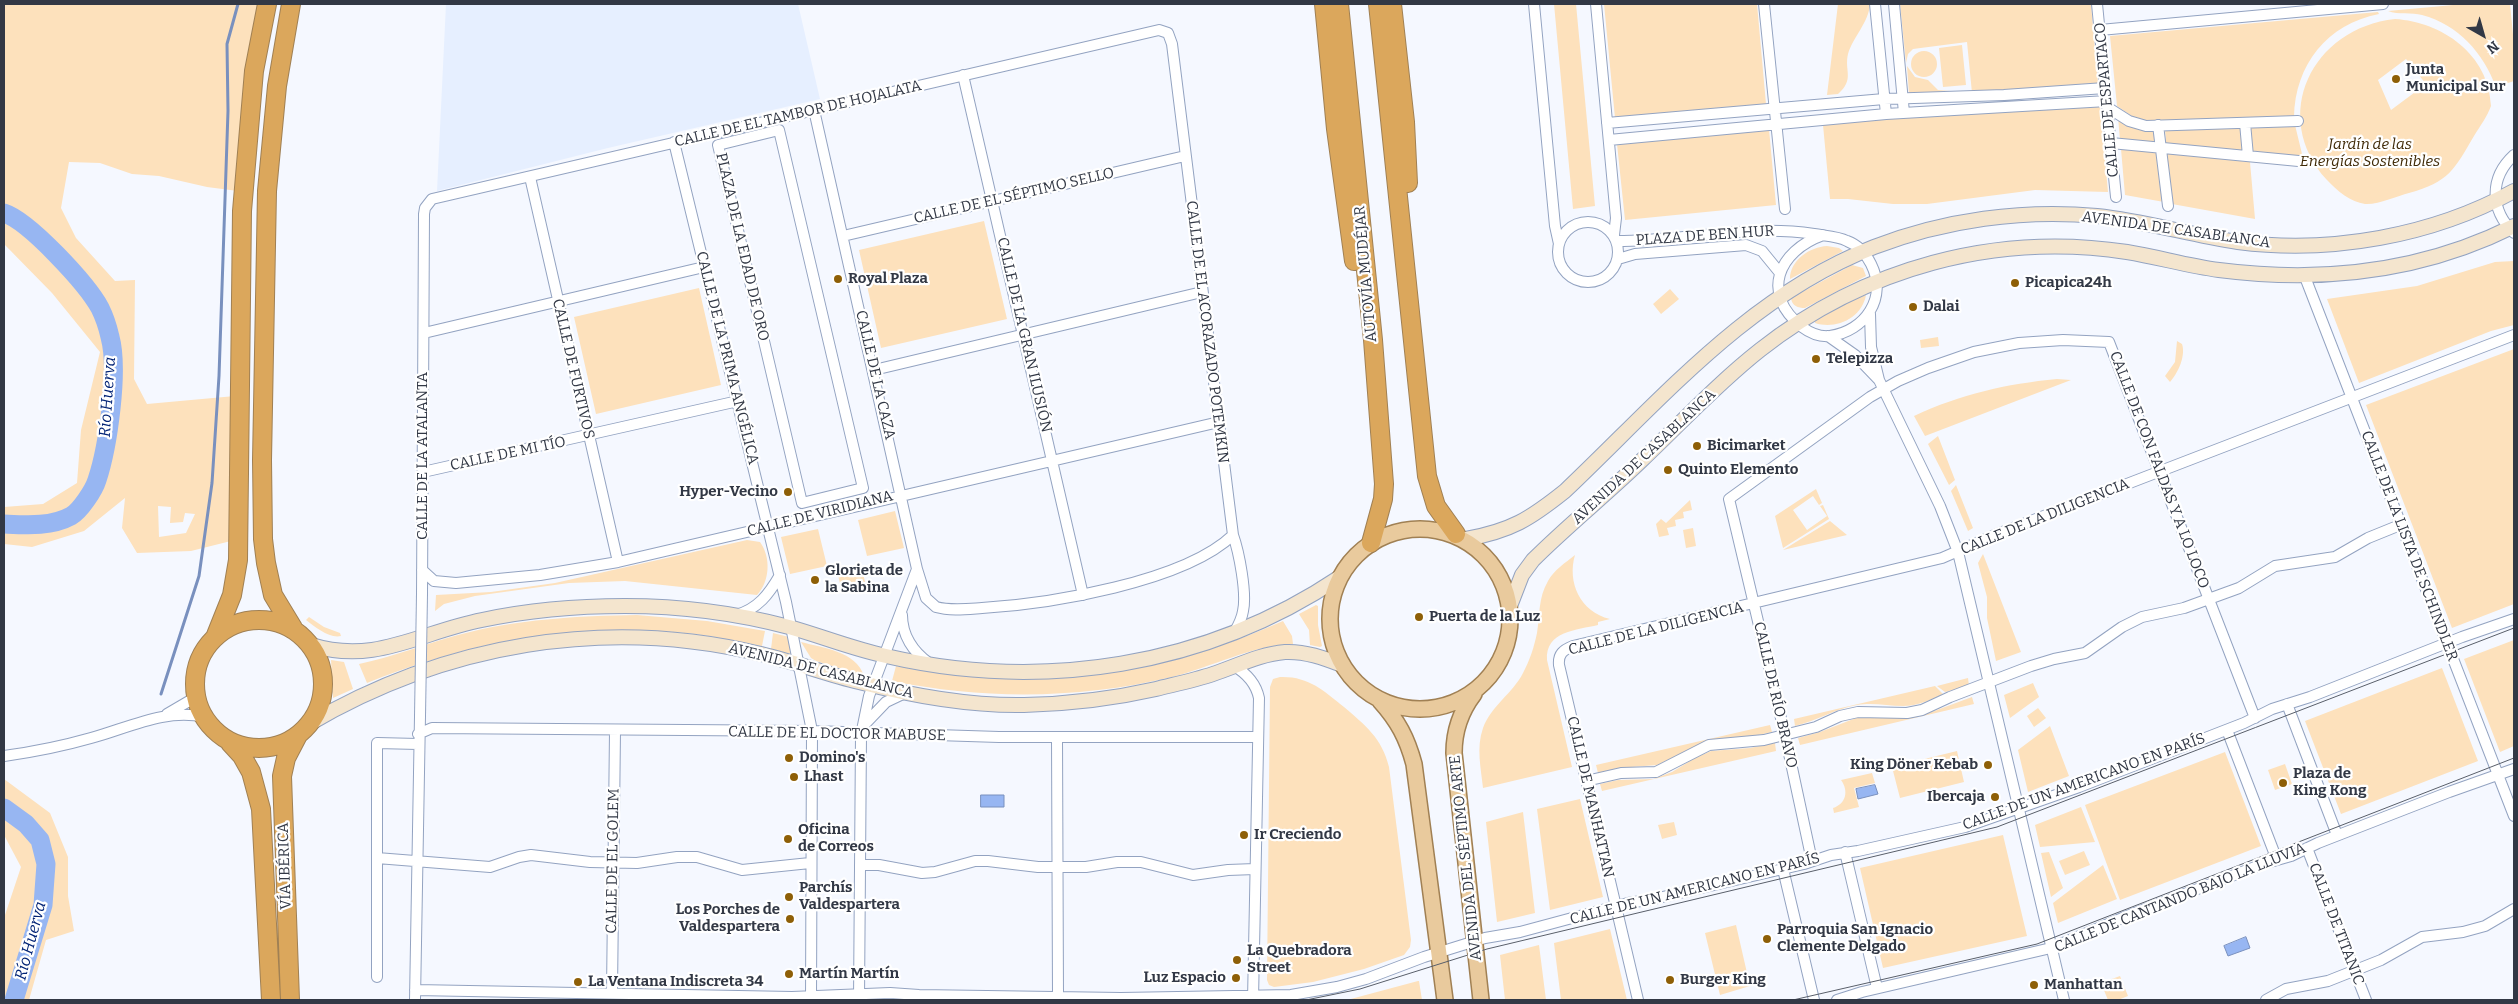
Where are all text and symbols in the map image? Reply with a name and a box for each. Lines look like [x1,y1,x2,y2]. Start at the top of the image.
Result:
north arrow [2458,10,2508,60]
street label: CALLE DE ESPARTACO [2091,22,2123,178]
text: N [2483,37,2502,57]
place label: Junta Municipal Sur [2406,61,2506,96]
marker: Junta Municipal Sur [2390,73,2402,85]
street label: CALLE DE EL TAMBOR DE HOJALATA [673,77,923,151]
park label: Jardín de las Energías Sostenibles [2300,136,2440,171]
street label: PLAZA DE LA EDAD DE ORO [712,151,772,343]
street label: CALLE DE EL SÉPTIMO SELLO [912,164,1116,228]
street label: CALLE DE EL ACORAZADO POTEMKIN [1182,200,1232,464]
street label: AUTOVÍA MUDÉJAR [1351,205,1381,343]
street label: AVENIDA DE CASABLANCA [2081,208,2271,252]
street label: PLAZA DE BEN HUR [1635,222,1775,250]
street label: CALLE DE LA GRAN ILUSIÓN [993,235,1055,435]
street label: CALLE DE LA PRIMA ANGÉLICA [692,250,762,466]
place label: Royal Plaza [848,270,928,288]
marker: Royal Plaza [832,273,844,285]
place label: Picapica24h [2025,274,2112,292]
marker: Picapica24h [2009,277,2021,289]
street label: CALLE DE FURTIVOS [548,297,598,441]
place label: Dalai [1923,298,1960,316]
marker: Dalai [1907,301,1919,313]
street label: CALLE DE LA CAZA [851,309,899,441]
street label: CALLE DE CON FALDAS Y A LO LOCO [2105,349,2213,591]
place label: Telepizza [1826,350,1893,368]
marker: Telepizza [1810,353,1822,365]
water label: Río Huerva [96,356,120,438]
street label: CALLE DE LA ATALANTA [414,372,432,540]
street label: AVENIDA DE CASABLANCA [1568,386,1720,528]
street label: CALLE DE LA LISTA DE SCHINDLER [2357,428,2461,664]
street label: CALLE DE MI TÍO [448,433,568,475]
place label: Bicimarket [1707,437,1786,455]
marker: Bicimarket [1691,440,1703,452]
place label: Quinto Elemento [1678,461,1798,479]
marker: Quinto Elemento [1662,464,1674,476]
street label: CALLE DE LA DILIGENCIA [1958,475,2132,559]
place label: Hyper-Vecino [679,483,778,501]
marker: Hyper-Vecino [782,486,794,498]
street label: CALLE DE VIRIDIANA [745,487,895,541]
place label: Glorieta de la Sabina [825,562,903,597]
marker: Glorieta de la Sabina [809,574,821,586]
street label: CALLE DE LA DILIGENCIA [1566,598,1746,660]
place label: Puerta de la Luz [1429,608,1540,626]
marker: Puerta de la Luz [1413,611,1425,623]
street label: CALLE DE RÍO BRAVO [1749,620,1801,770]
street label: AVENIDA DE CASABLANCA [727,639,915,703]
street label: CALLE DE MANHATTAN [1563,714,1617,880]
street label: CALLE DE EL DOCTOR MABUSE [728,723,946,745]
street label: CALLE DE UN AMERICANO EN PARÍS [1960,730,2208,834]
place label: Domino's [799,749,865,767]
marker: Domino's [783,752,795,764]
street label: AVENIDA DEL SÉPTIMO ARTE [1446,754,1486,962]
place label: King Döner Kebab [1850,756,1978,774]
marker: King Döner Kebab [1982,759,1994,771]
place label: Plaza de King Kong [2293,765,2367,800]
place label: Lhast [804,768,844,786]
marker: Lhast [788,771,800,783]
marker: Plaza de King Kong [2277,777,2289,789]
street label: CALLE DE EL GOLEM [603,788,623,934]
place label: Ibercaja [1927,788,1985,806]
marker: Ibercaja [1989,791,2001,803]
place label: Oficina de Correos [798,821,874,856]
street label: VÍA IBÉRICA [274,822,296,910]
place label: Ir Creciendo [1254,826,1341,844]
marker: Ir Creciendo [1238,829,1250,841]
marker: Oficina de Correos [782,833,794,845]
street label: CALLE DE CANTANDO BAJO LA LLUVIA [2052,839,2308,957]
street label: CALLE DE UN AMERICANO EN PARÍS [1568,849,1822,929]
street label: CALLE DE TITANIC [2304,860,2368,988]
place label: Parchís Valdespartera [799,879,900,914]
marker: Parchís Valdespartera [783,891,795,903]
water label: Río Huerva [11,900,51,982]
place label: Los Porches de Valdespartera [676,901,780,936]
marker: Los Porches de Valdespartera [784,913,796,925]
place label: Parroquia San Ignacio Clemente Delgado [1777,921,1933,956]
marker: Parroquia San Ignacio Clemente Delgado [1761,933,1773,945]
place label: La Quebradora Street [1247,942,1352,977]
marker: La Quebradora Street [1231,954,1243,966]
place label: Martín Martín [799,965,899,983]
marker: Martín Martín [783,968,795,980]
place label: Luz Espacio [1143,969,1226,987]
place label: Burger King [1680,971,1766,989]
marker: Luz Espacio [1230,972,1242,984]
place label: La Ventana Indiscreta 34 [588,973,763,991]
marker: Burger King [1664,974,1676,986]
marker: La Ventana Indiscreta 34 [572,976,584,988]
place label: Manhattan [2044,976,2123,994]
marker: Manhattan [2028,979,2040,991]

